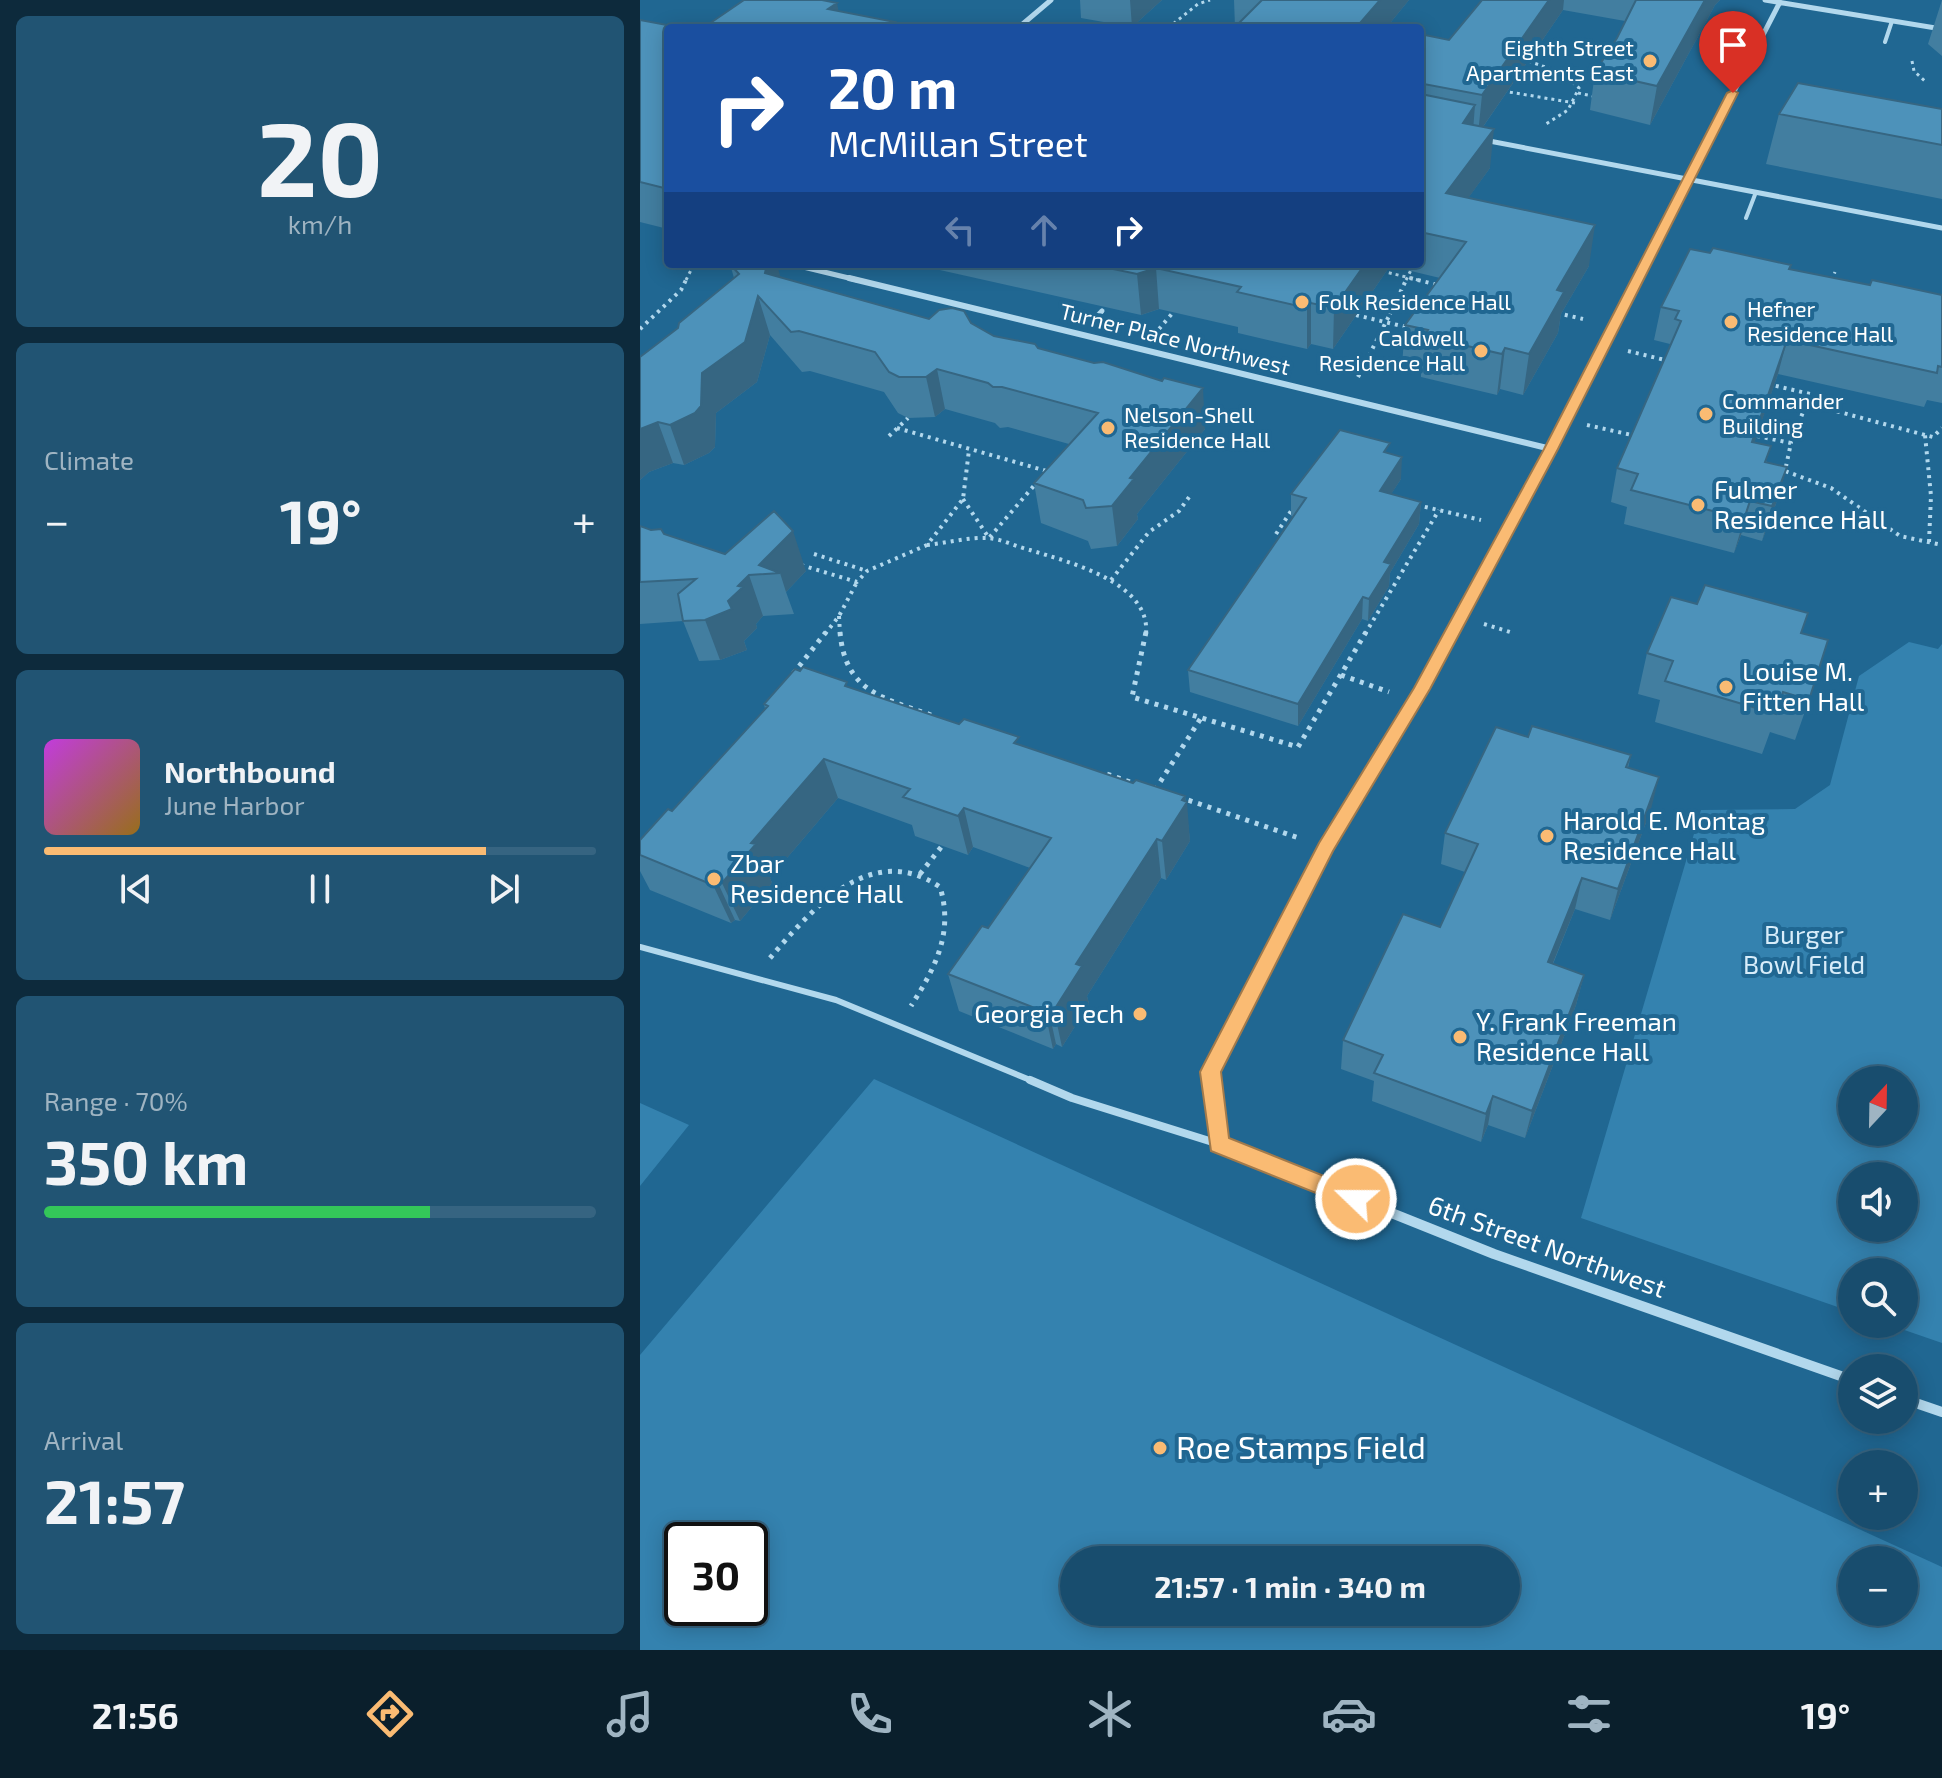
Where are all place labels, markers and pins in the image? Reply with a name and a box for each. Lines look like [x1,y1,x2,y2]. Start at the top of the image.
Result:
pin [1699,11,1767,93]
place label: Eighth Street Apartments East [1466,34,1634,85]
marker: Eighth Street Apartments East [1641,52,1659,70]
place label: Folk Residence Hall [1318,288,1511,314]
marker: Folk Residence Hall [1293,293,1311,311]
place label: Hefner Residence Hall [1747,295,1894,346]
marker: Hefner Residence Hall [1722,313,1740,331]
place label: Caldwell Residence Hall [1319,324,1465,375]
marker: Caldwell Residence Hall [1472,342,1490,360]
place label: Commander Building [1722,387,1844,438]
place label: Nelson-Shell Residence Hall [1124,401,1271,452]
marker: Commander Building [1697,405,1715,423]
marker: Nelson-Shell Residence Hall [1099,419,1117,437]
place label: Fulmer Residence Hall [1714,473,1887,534]
marker: Fulmer Residence Hall [1689,496,1707,514]
place label: Louise M. Fitten Hall [1742,655,1865,716]
marker: Louise M. Fitten Hall [1717,678,1735,696]
place label: Harold E. Montag Residence Hall [1563,804,1766,865]
marker: Harold E. Montag Residence Hall [1538,827,1556,845]
place label: Zbar Residence Hall [730,847,903,908]
marker: Zbar Residence Hall [705,870,723,888]
place label: Georgia Tech [974,997,1124,1028]
marker: Georgia Tech [1131,1005,1149,1023]
place label: Y. Frank Freeman Residence Hall [1476,1005,1677,1066]
marker: Y. Frank Freeman Residence Hall [1451,1028,1469,1046]
place label: Roe Stamps Field [1176,1427,1426,1465]
marker: Roe Stamps Field [1151,1439,1169,1457]

